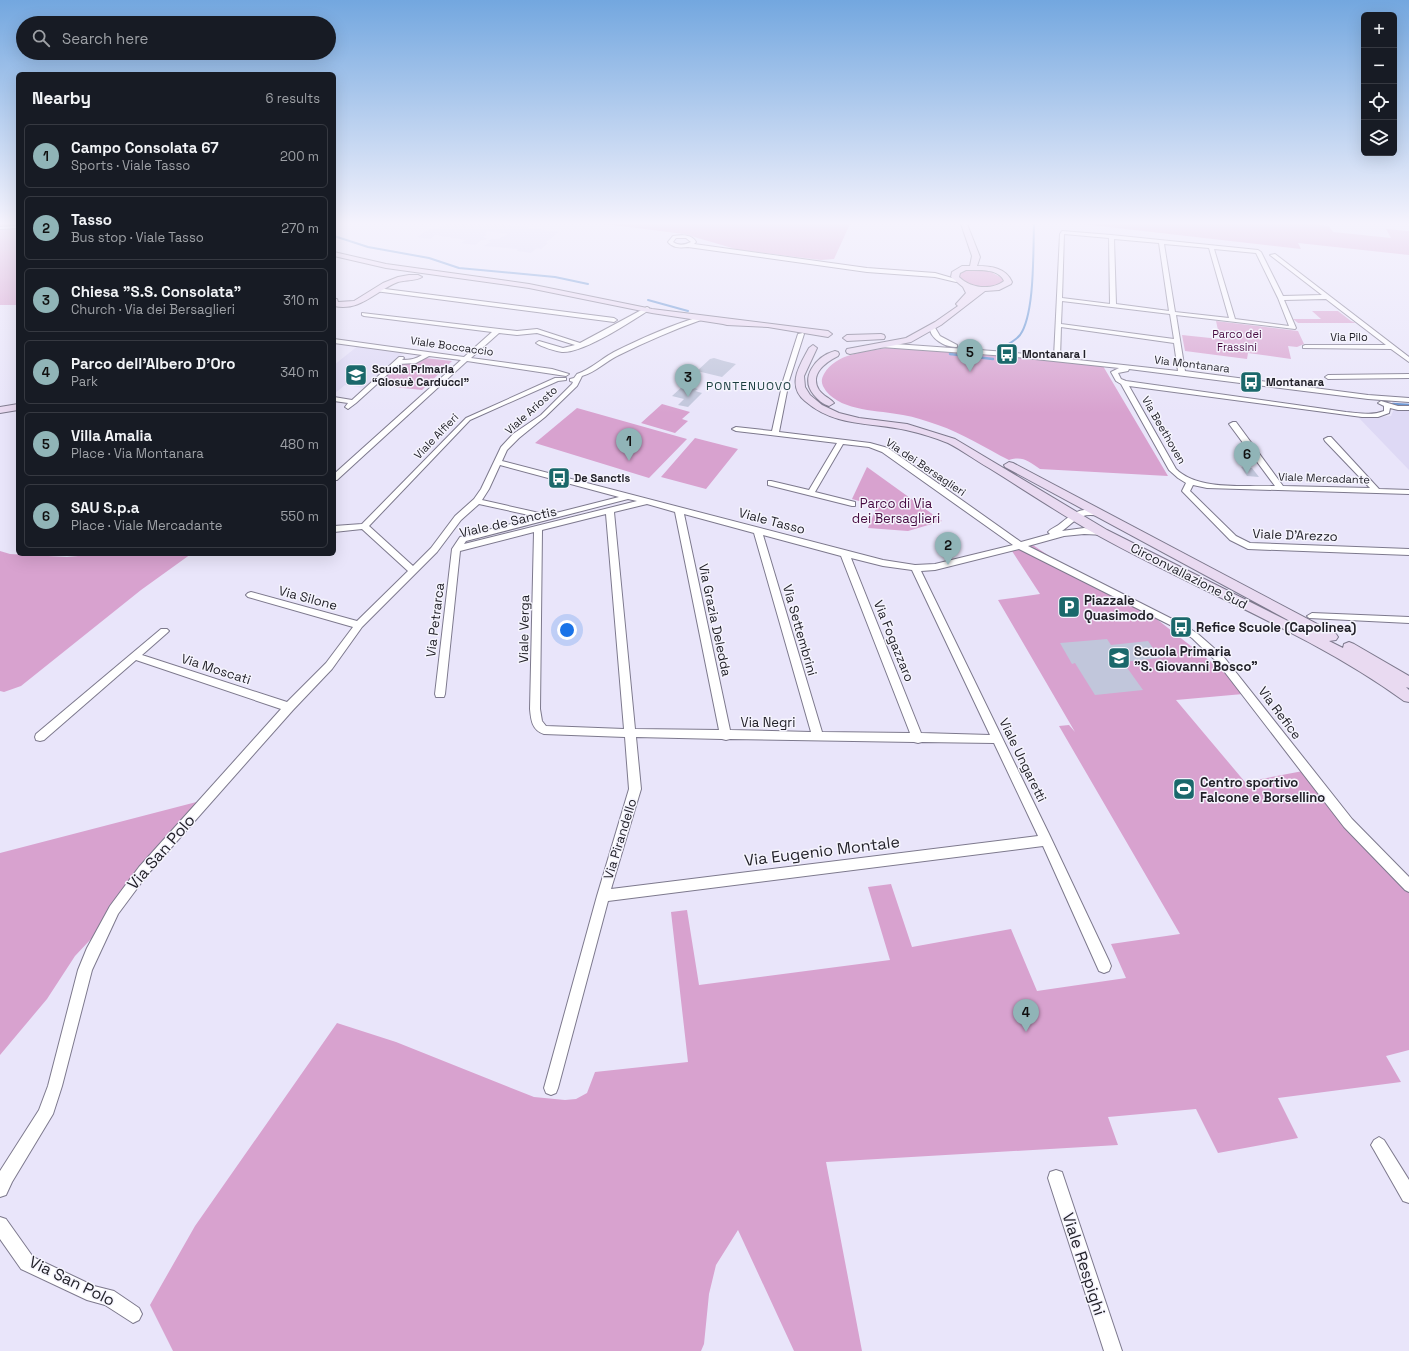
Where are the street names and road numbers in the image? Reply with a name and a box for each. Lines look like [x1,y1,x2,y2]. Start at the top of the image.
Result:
street label: Via Pilo [1330,330,1368,344]
street label: Viale Boccaccio [409,333,495,359]
street label: Via Montanara [1153,352,1231,376]
street label: Viale Ariosto [502,383,560,437]
street label: Via Beethoven [1139,394,1189,466]
street label: Viale Alfieri [411,410,461,462]
street label: Via dei Bersaglieri [883,435,969,499]
street label: Viale Mercadante [1278,469,1370,487]
street label: Viale de Sanctis [458,503,558,541]
street label: Viale Tasso [737,504,807,538]
street label: Viale D'Arezzo [1252,525,1338,545]
street label: Circonvallazione Sud [1128,539,1250,613]
street label: Via Grazia Deledda [695,562,735,679]
street label: Via Petrarca [422,581,448,658]
street label: Via Silone [277,582,339,614]
street label: Via Settembrini [779,582,821,678]
street label: Viale Verga [515,594,533,663]
street label: Via Fogazzaro [870,598,918,684]
street label: Via Moscati [179,650,253,688]
street label: Via Refice [1255,683,1305,743]
street label: Via Negri [741,714,795,731]
street label: Viale Ungaretti [995,715,1051,805]
street label: Via Pirandello [600,797,640,881]
street label: Via San Polo [123,810,199,894]
street label: Via Eugenio Montale [743,831,901,871]
street label: Viale Respighi [1058,1210,1110,1318]
street label: Via San Polo [26,1251,118,1311]

